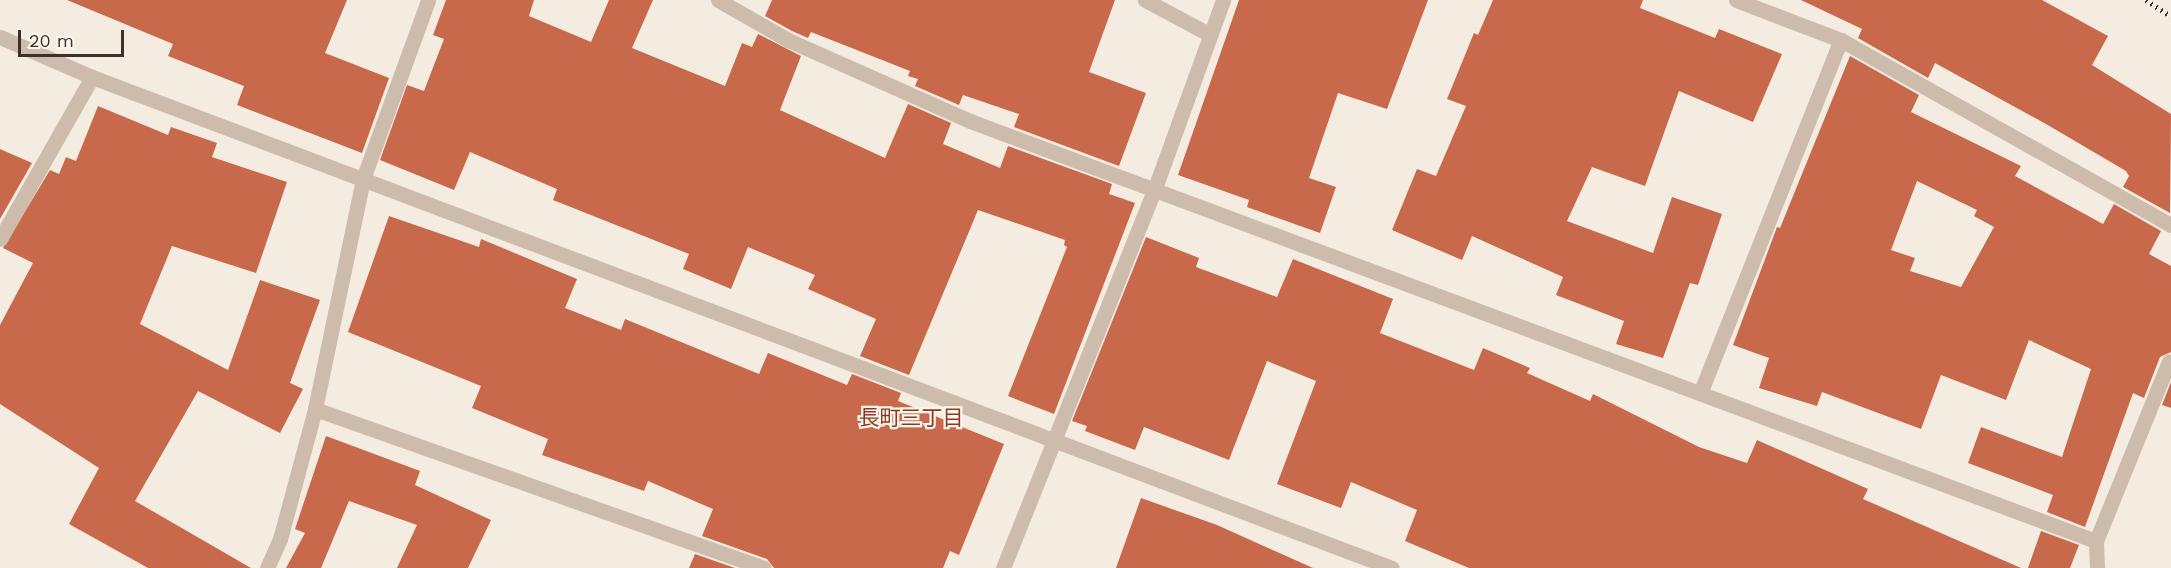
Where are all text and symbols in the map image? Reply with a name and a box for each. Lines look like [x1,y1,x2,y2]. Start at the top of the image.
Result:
scale bar [21,18,128,56]
text: 20 m [29,30,74,51]
district label: 長町三丁目 [859,405,963,431]

